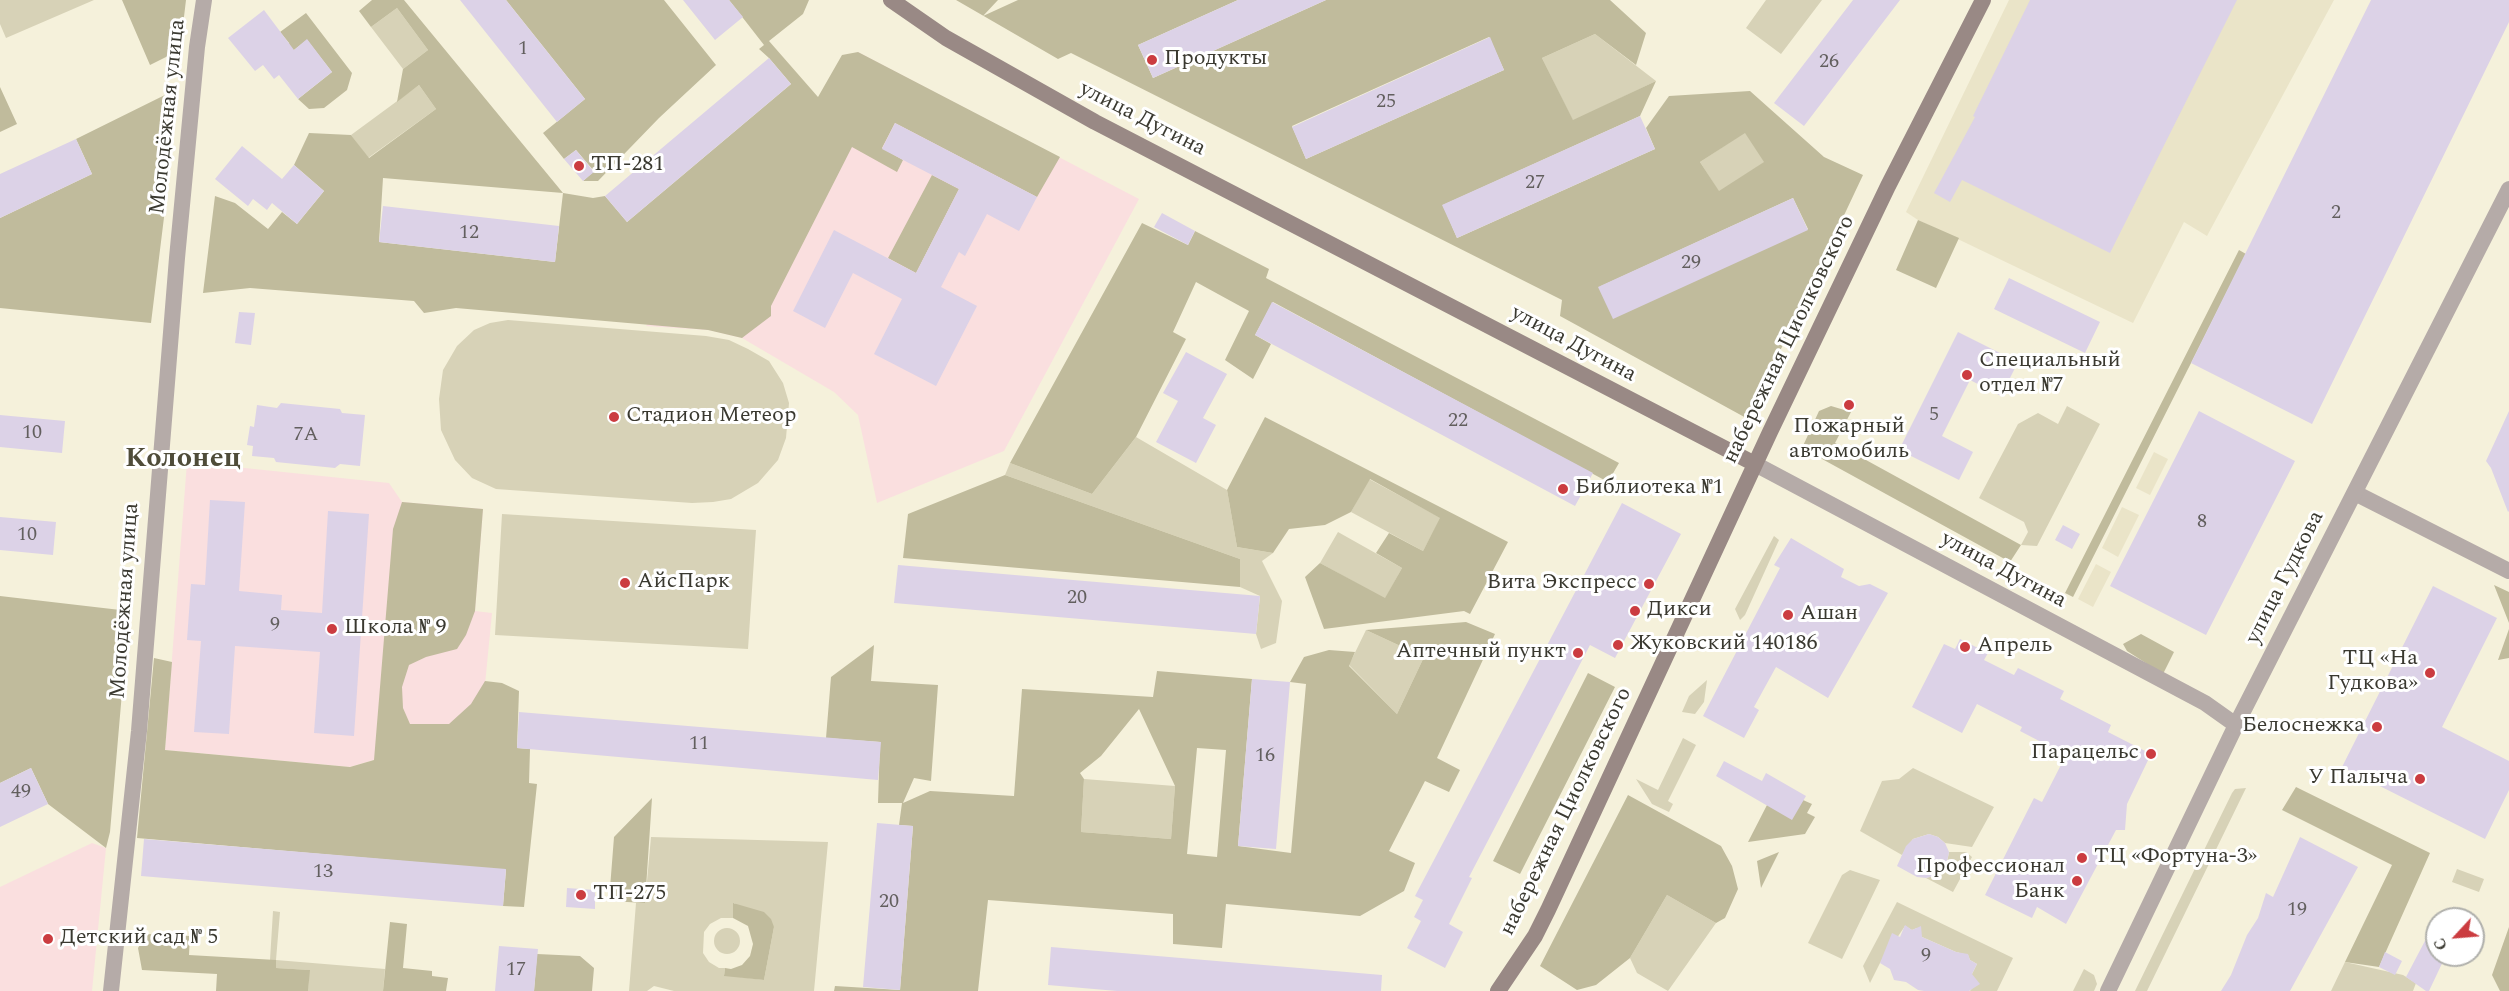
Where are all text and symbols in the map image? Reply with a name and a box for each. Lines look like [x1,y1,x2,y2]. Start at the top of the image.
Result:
street label: Молодёжная улица [146,18,192,216]
house number: 1 [518,38,528,62]
place label: Продукты [1164,47,1267,73]
house number: 26 [1819,51,1839,75]
marker: Продукты [1145,53,1159,67]
street label: улица Дугина [1074,77,1210,163]
house number: 25 [1376,91,1396,115]
place label: ТП-281 [591,153,664,179]
marker: ТП-281 [572,159,586,173]
house number: 27 [1525,172,1545,196]
house number: 2 [2331,202,2341,226]
street label: набережная Циолковского [1718,212,1862,468]
house number: 12 [459,222,479,246]
house number: 29 [1681,252,1701,276]
street label: улица Дугина [1506,301,1640,389]
place label: Специальный отдел №7 [1979,349,2121,400]
marker: Специальный отдел №7 [1960,368,1974,382]
marker: Пожарный автомобиль [1842,398,1856,412]
place label: Стадион Метеор [626,404,796,430]
house number: 5 [1929,404,1939,428]
marker: Стадион Метеор [607,410,621,424]
house number: 22 [1448,410,1468,434]
place label: Пожарный автомобиль [1789,415,1909,466]
house number: 10 [22,422,42,446]
house number: 7А [294,424,318,448]
district label: Колонец [125,444,241,478]
place label: Библиотека №1 [1575,476,1723,502]
marker: Библиотека №1 [1556,482,1570,496]
street label: Молодёжная улица [106,502,146,700]
street label: улица Гудкова [2241,507,2331,649]
house number: 8 [2197,511,2207,535]
house number: 10 [17,524,37,548]
street label: улица Дугина [1936,527,2070,615]
place label: АйсПарк [637,570,730,596]
place label: Вита Экспресс [1487,571,1637,597]
marker: АйсПарк [618,576,632,590]
marker: Вита Экспресс [1642,577,1656,591]
house number: 20 [1067,587,1087,611]
place label: Дикси [1647,598,1712,624]
place label: Ашан [1800,602,1858,628]
marker: Дикси [1628,604,1642,618]
marker: Ашан [1781,608,1795,622]
house number: 9 [270,614,280,638]
place label: Школа № 9 [344,616,447,642]
marker: Школа № 9 [325,622,339,636]
place label: Жуковский 140186 [1630,632,1818,658]
place label: Апрель [1977,634,2052,660]
marker: Жуковский 140186 [1611,638,1625,652]
place label: Аптечный пункт [1396,640,1566,666]
marker: Апрель [1958,640,1972,654]
marker: Аптечный пункт [1571,646,1585,660]
place label: ТЦ «На Гудкова» [2327,647,2418,698]
marker: ТЦ «На Гудкова» [2423,666,2437,680]
street label: набережная Циолковского [1495,684,1639,940]
place label: Белоснежка [2242,714,2365,740]
marker: Белоснежка [2370,720,2384,734]
house number: 11 [689,733,709,757]
place label: Парацельс [2031,741,2139,767]
house number: 16 [1255,745,1275,769]
marker: Парацельс [2144,747,2158,761]
place label: У Палыча [2308,766,2408,792]
marker: У Палыча [2413,772,2427,786]
house number: 49 [11,781,31,805]
place label: ТЦ «Фортуна-3» [2094,845,2257,871]
marker: ТЦ «Фортуна-3» [2075,851,2089,865]
place label: Профессионал Банк [1916,855,2065,906]
house number: 13 [313,861,333,885]
marker: Профессионал Банк [2070,874,2084,888]
place label: ТП-275 [593,882,666,908]
marker: ТП-275 [574,888,588,902]
house number: 20 [879,891,899,915]
house number: 19 [2287,899,2307,923]
north arrow [2425,907,2485,967]
place label: Детский сад № 5 [60,926,218,952]
marker: Детский сад № 5 [41,932,55,946]
text: С [2427,934,2454,954]
house number: 9 [1921,945,1931,969]
house number: 17 [506,959,526,983]

